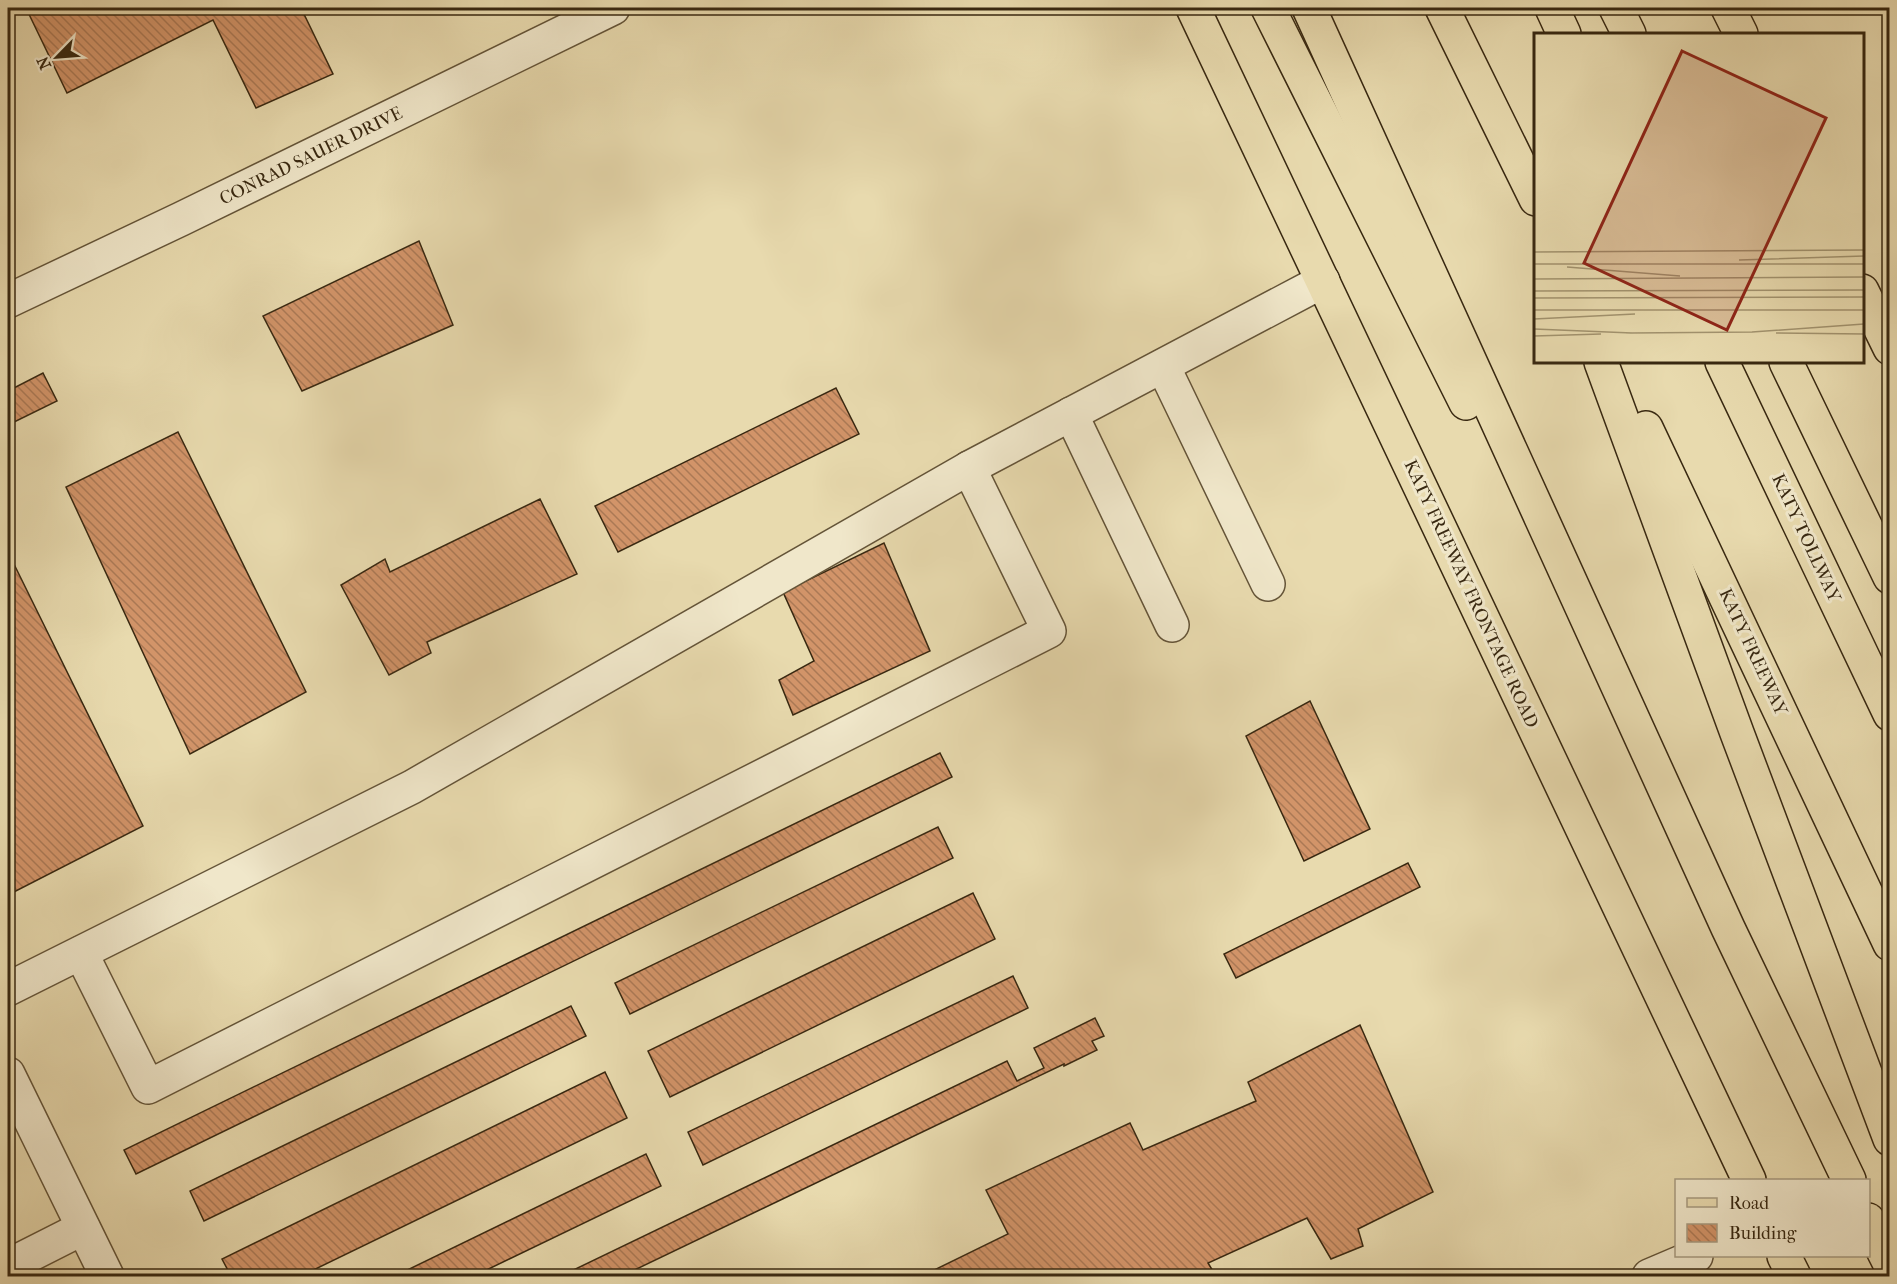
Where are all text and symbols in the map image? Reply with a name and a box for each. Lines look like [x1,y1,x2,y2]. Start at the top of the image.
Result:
north arrow [27,27,87,87]
inset map [1534,33,1864,363]
text: N [32,53,55,73]
street label: CONRAD SAUER DRIVE [216,103,406,209]
street label: KATY FREEWAY FRONTAGE ROAD [1399,457,1543,731]
street label: KATY TOLLWAY [1767,471,1845,606]
street label: KATY FREEWAY [1714,585,1792,719]
legend [1675,1179,1870,1257]
text: Road [1729,1193,1769,1214]
text: Building [1729,1223,1797,1244]

